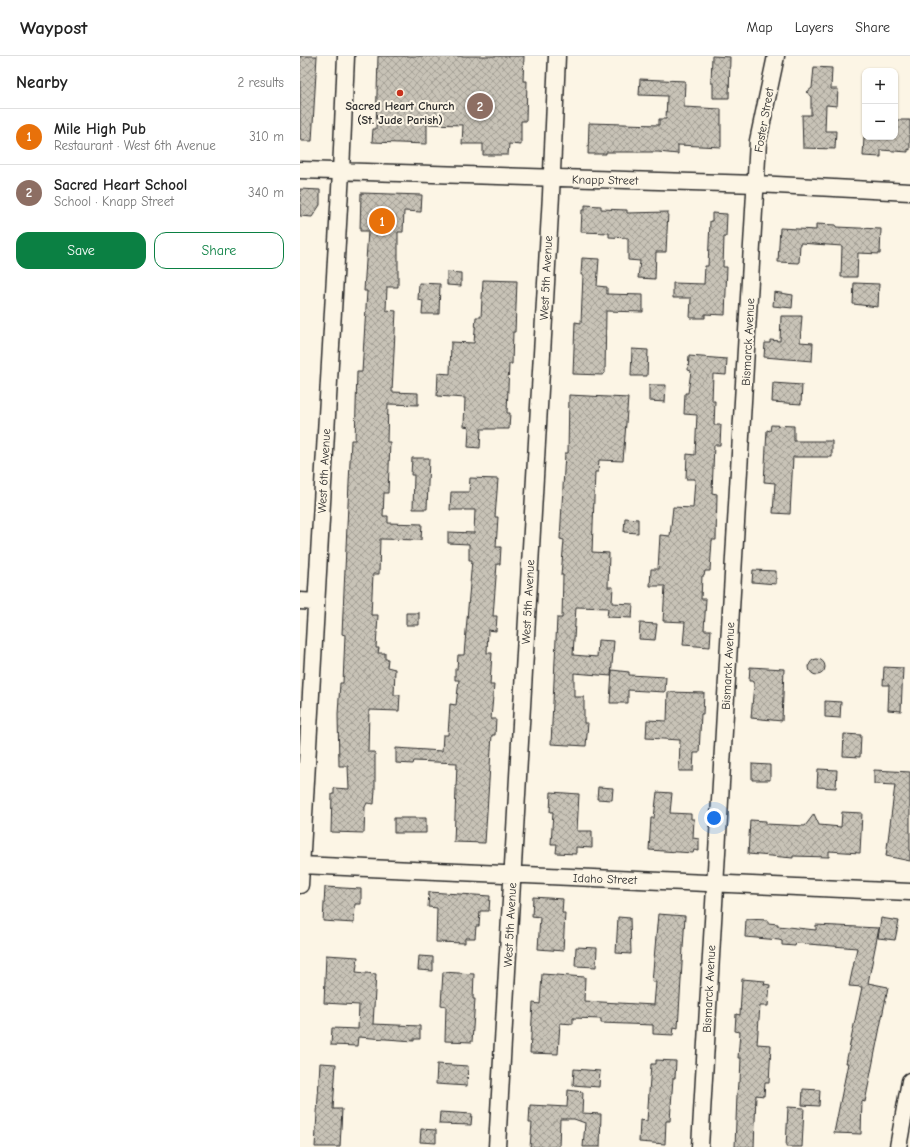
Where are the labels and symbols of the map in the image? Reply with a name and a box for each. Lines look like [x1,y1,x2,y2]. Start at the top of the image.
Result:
street label: Foster Street [751,86,777,153]
marker: Sacred Heart Church (St. Jude Parish) [395,88,405,98]
pin: 2 [467,91,493,121]
place label: Sacred Heart Church (St. Jude Parish) [345,99,455,127]
street label: Knapp Street [572,172,639,188]
pin: 1 [369,206,395,236]
street label: West 5th Avenue [537,235,555,321]
street label: Bismarck Avenue [739,298,757,386]
street label: West 6th Avenue [315,428,333,514]
street label: West 5th Avenue [519,559,537,645]
street label: Bismarck Avenue [719,622,737,710]
your location [704,808,724,828]
street label: Idaho Street [573,871,638,887]
street label: West 5th Avenue [501,882,519,968]
street label: Bismarck Avenue [700,945,718,1033]

